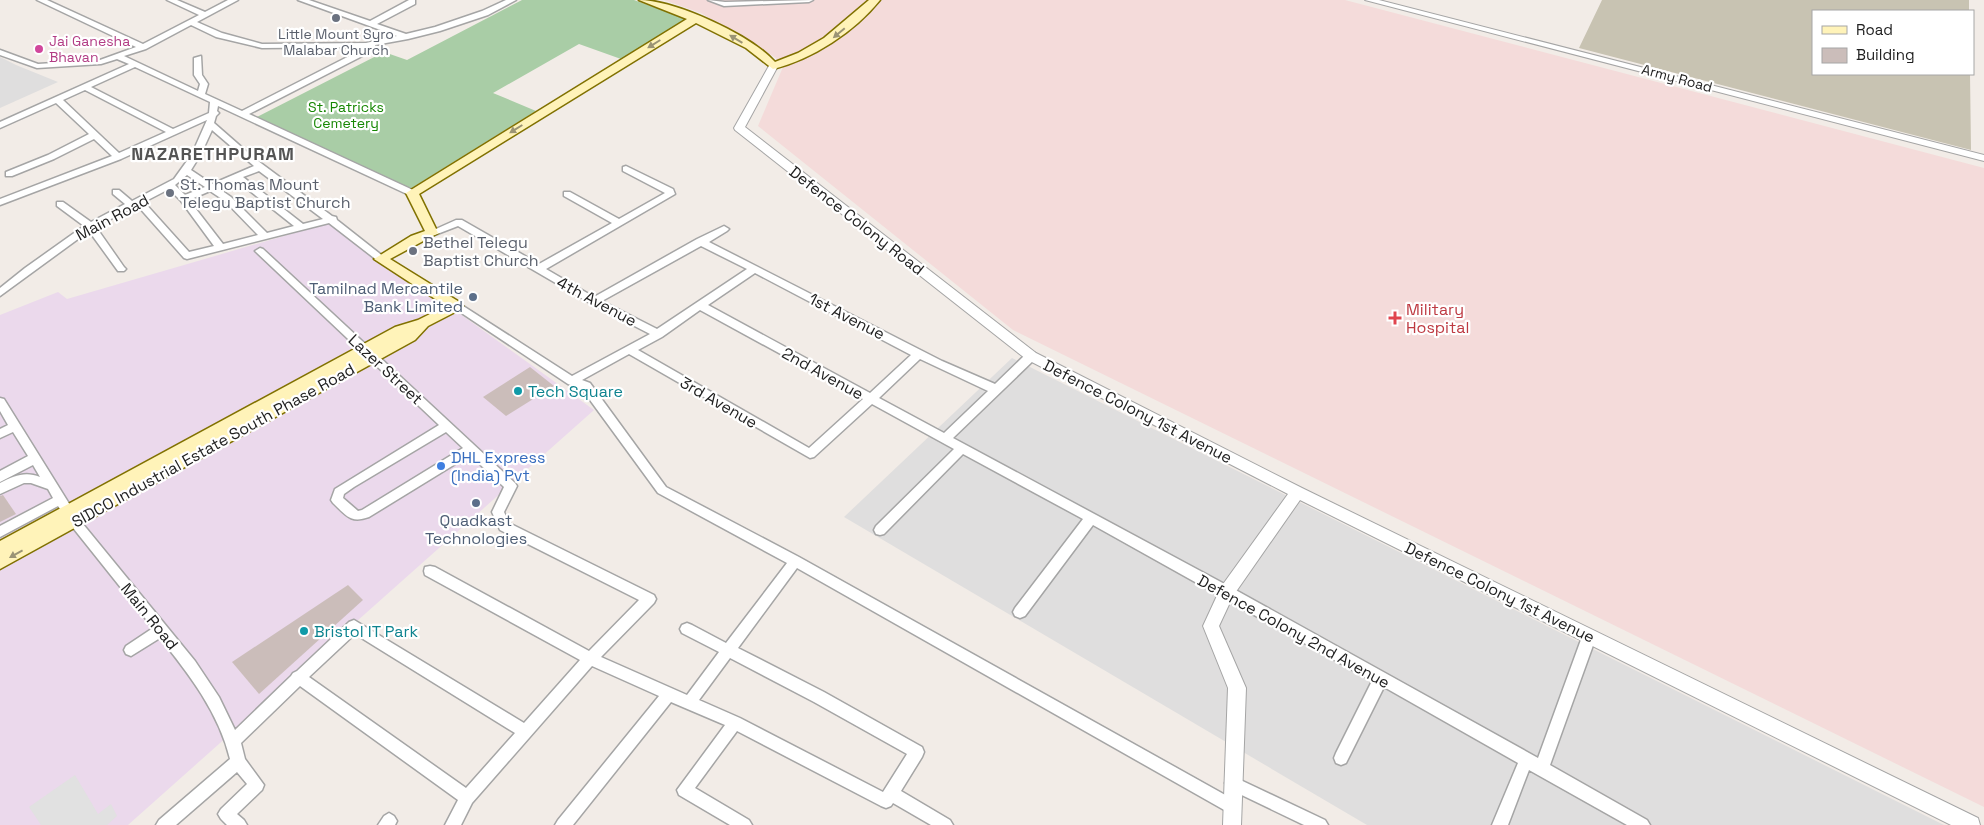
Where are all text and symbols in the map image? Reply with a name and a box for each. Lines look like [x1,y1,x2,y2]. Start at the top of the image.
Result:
legend [1812,10,1974,75]
marker: Little Mount Syro Malabar Church [330,12,342,24]
text: Road [1856,20,1893,39]
place label: Little Mount Syro Malabar Church [278,25,394,59]
one-way arrow [833,27,846,38]
place label: Jai Ganesha Bhavan [49,32,130,66]
one-way arrow [730,35,743,44]
one-way arrow [648,39,661,48]
marker: Jai Ganesha Bhavan [33,43,45,55]
text: Building [1856,45,1915,64]
street label: Army Road [1640,60,1714,96]
park label: St. Patricks Cemetery [308,98,384,132]
one-way arrow [509,124,522,134]
district label: NAZARETHPURAM [131,142,295,165]
street label: Defence Colony Road [785,161,928,280]
place label: St. Thomas Mount Telegu Baptist Church [180,174,350,213]
marker: St. Thomas Mount Telegu Baptist Church [164,187,176,199]
street label: Main Road [72,189,153,246]
place label: Bethel Telegu Baptist Church [423,232,539,271]
marker: Bethel Telegu Baptist Church [407,245,419,257]
street label: 4th Avenue [553,272,640,331]
place label: Tamilnad Mercantile Bank Limited [309,278,463,317]
street label: 1st Avenue [805,288,888,345]
marker: Tamilnad Mercantile Bank Limited [467,291,479,303]
place label: Military Hospital [1406,299,1469,338]
marker: Military Hospital [1388,311,1402,325]
street label: Lazer Street [344,329,427,409]
street label: 2nd Avenue [778,342,867,404]
street label: Defence Colony 1st Avenue [1040,355,1236,468]
street label: SIDCO Industrial Estate South Phase Road [68,359,359,532]
street label: 3rd Avenue [676,372,761,433]
place label: Tech Square [528,381,623,402]
marker: Tech Square [512,385,524,397]
place label: DHL Express (India) Pvt [451,447,545,486]
marker: DHL Express (India) Pvt [435,460,447,472]
marker: Quadkast Technologies [470,497,482,509]
place label: Quadkast Technologies [425,510,527,549]
street label: Defence Colony 1st Avenue [1401,537,1598,648]
one-way arrow [9,549,22,558]
street label: Defence Colony 2nd Avenue [1194,570,1394,693]
street label: Main Road [116,579,183,654]
place label: Bristol IT Park [314,621,418,642]
marker: Bristol IT Park [298,625,310,637]

